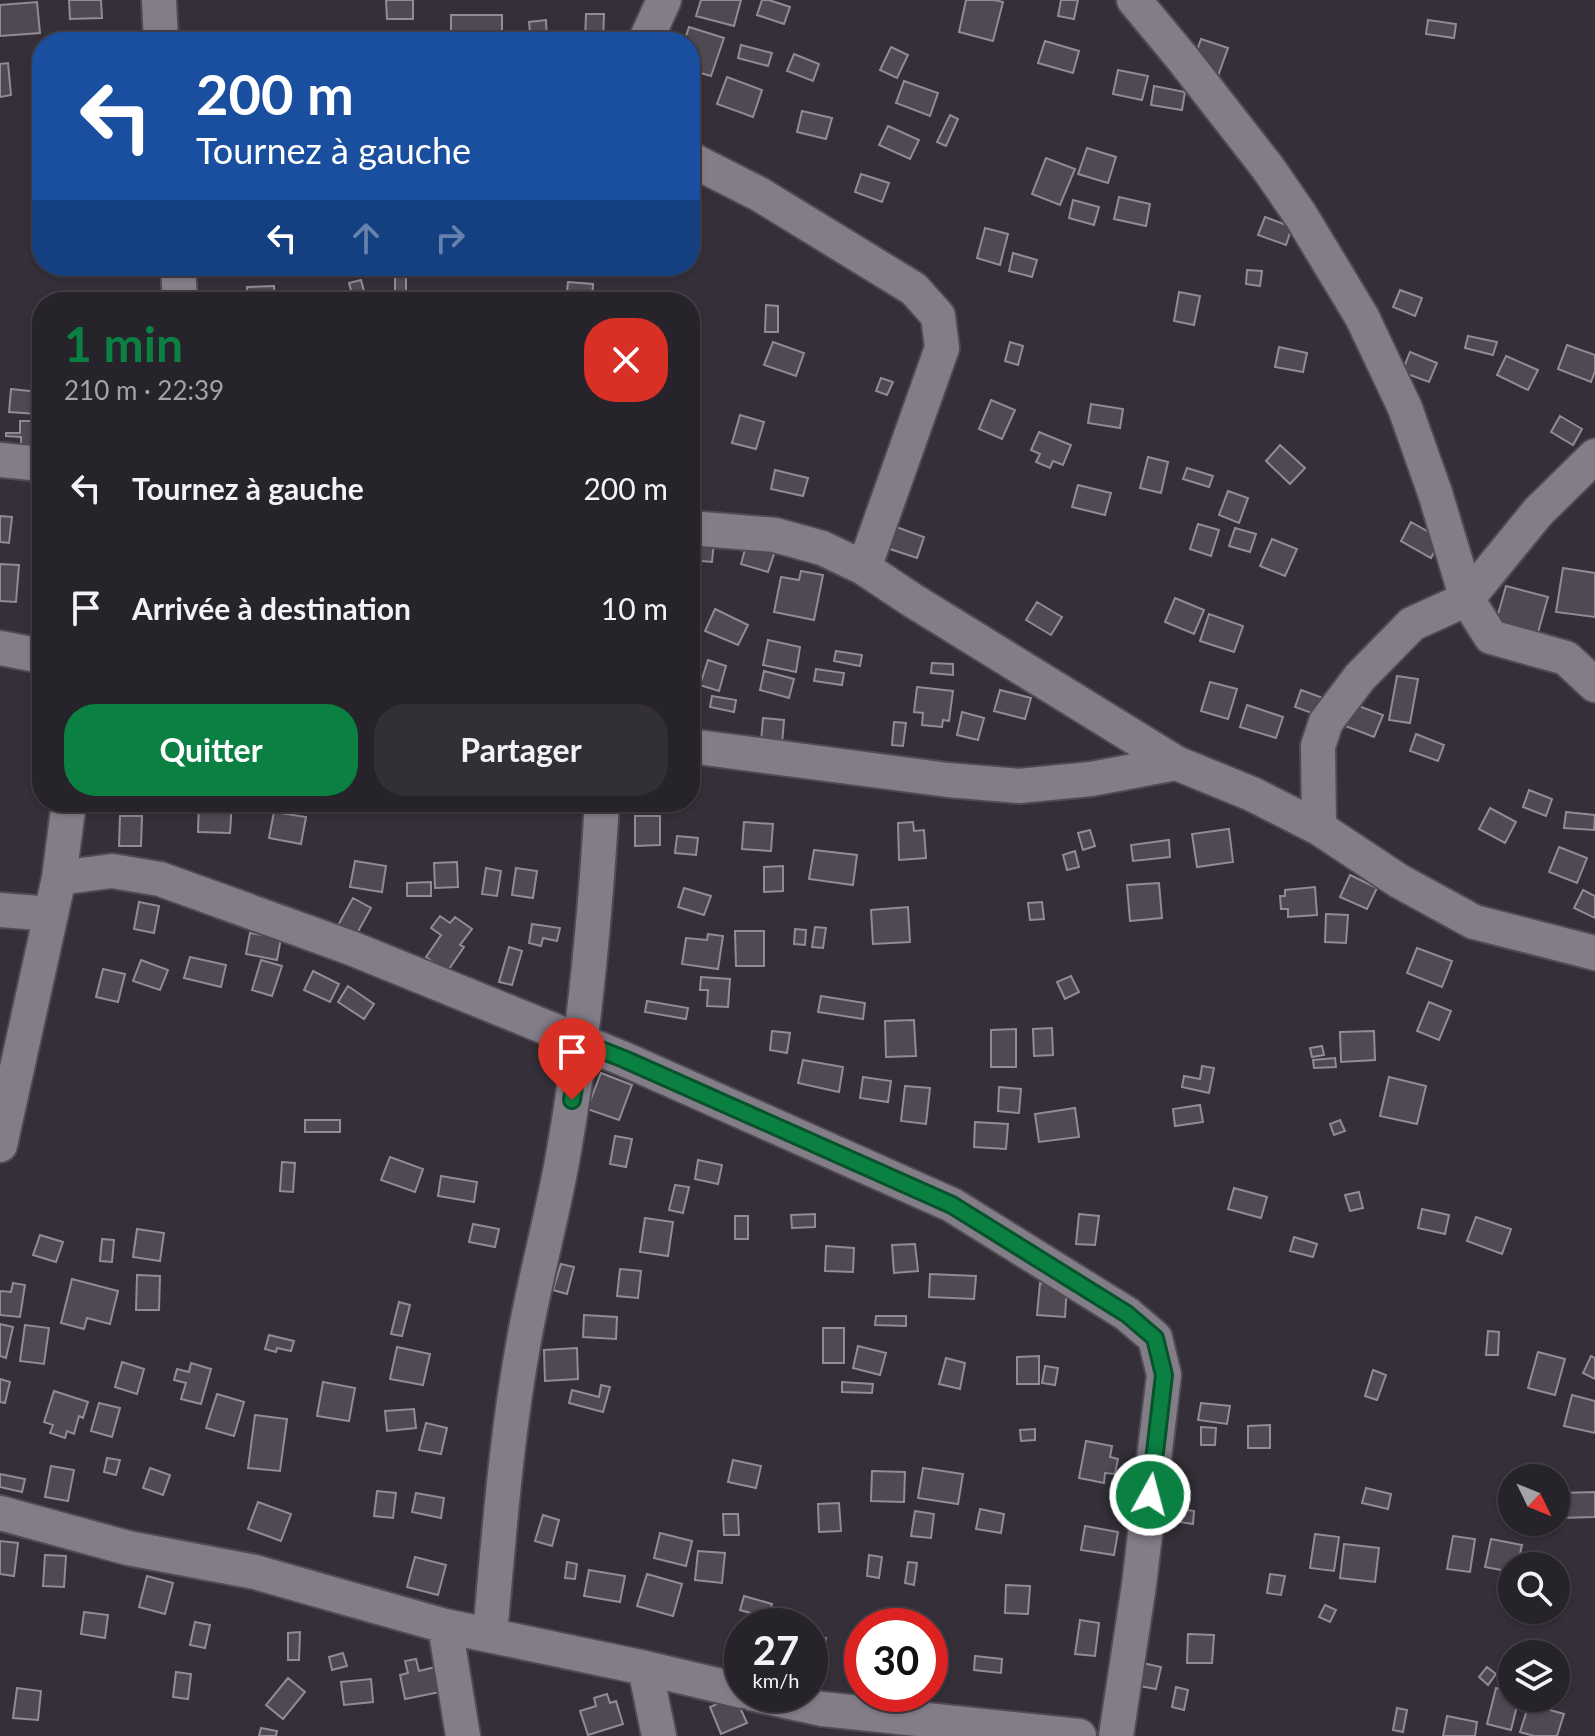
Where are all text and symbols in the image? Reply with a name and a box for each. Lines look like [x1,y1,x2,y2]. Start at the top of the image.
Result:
text: 200 m [196,60,354,127]
icon: left [64,64,168,168]
text: Tournez à gauche [196,128,471,172]
icon: left [260,216,304,260]
icon: ahead [344,216,388,260]
icon: right [428,216,472,260]
text: 1 min [64,315,183,372]
button: close [584,318,668,402]
text: 210 m · 22:39 [64,374,224,406]
icon: left [64,466,108,510]
text: Tournez à gauche [132,470,364,506]
text: 200 m [583,470,668,506]
icon: arrive [64,586,108,630]
text: Arrivée à destination [132,590,411,626]
text: 10 m [601,590,668,626]
button: Quitter [64,704,358,796]
button: Partager [374,704,668,796]
pin [538,1018,606,1100]
icon: arrive [550,1030,594,1074]
position arrow [1108,1453,1192,1537]
north arrow [1498,1464,1570,1536]
map controls [1498,1464,1570,1712]
button: search [1498,1552,1570,1624]
speed limit sign: 30 [844,1608,948,1712]
text: 27 [753,1626,799,1674]
button: layers [1498,1640,1570,1712]
text: km/h [753,1668,799,1692]

